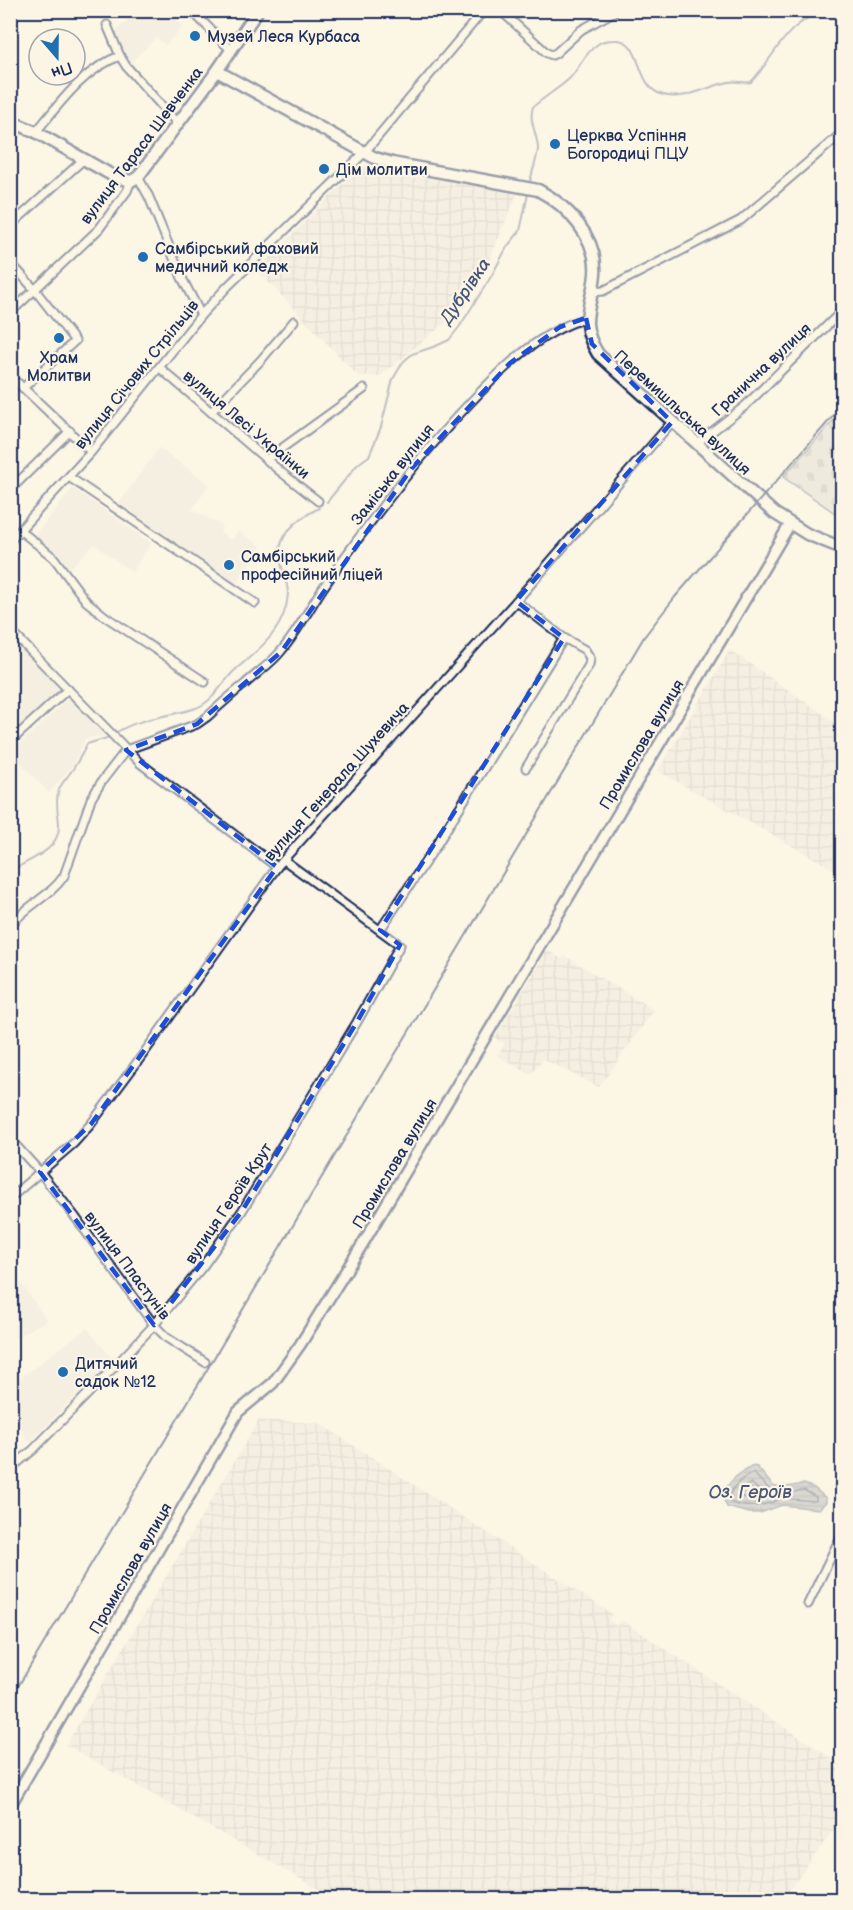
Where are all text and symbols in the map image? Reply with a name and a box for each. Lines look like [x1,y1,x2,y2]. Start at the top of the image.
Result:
north arrow [27,27,87,87]
place label: Музей Леся Курбаса [207,28,361,47]
marker: Музей Леся Курбаса [188,29,202,43]
text: Пн [48,57,75,82]
street label: вулиця Тараса Шевченка [77,63,208,228]
place label: Церква Успіння Богородиці ПЦУ [567,127,689,164]
marker: Церква Успіння Богородиці ПЦУ [548,137,562,151]
place label: Дім молитви [336,161,428,180]
marker: Дім молитви [317,162,331,176]
place label: Самбірський фаховий медичний коледж [155,240,319,277]
marker: Самбірський фаховий медичний коледж [136,250,150,264]
water label: Дубрівка [435,254,495,329]
street label: вулиця Січових Стрільців [71,296,204,453]
street label: Гранична вулиця [709,319,816,421]
marker: Храм Молитви [52,331,66,345]
street label: Перемишльська вулиця [610,347,754,480]
place label: Храм Молитви [27,349,91,386]
street label: вулиця Лесі Українки [179,367,313,484]
street label: Заміська вулиця [348,420,439,529]
place label: Самбірський професійний ліцей [241,548,383,585]
marker: Самбірський професійний ліцей [222,558,236,572]
street label: Промислова вулиця [596,676,689,813]
street label: вулиця Генерала Шухевича [261,698,414,865]
street label: Промислова вулиця [349,1095,442,1232]
street label: вулиця Героїв Крут [182,1139,277,1268]
street label: вулиця Пластунів [80,1208,174,1324]
place label: Дитячий садок №12 [75,1355,157,1392]
marker: Дитячий садок №12 [56,1365,70,1379]
water label: Оз. Героїв [708,1482,792,1503]
street label: Промислова вулиця [86,1500,177,1638]

